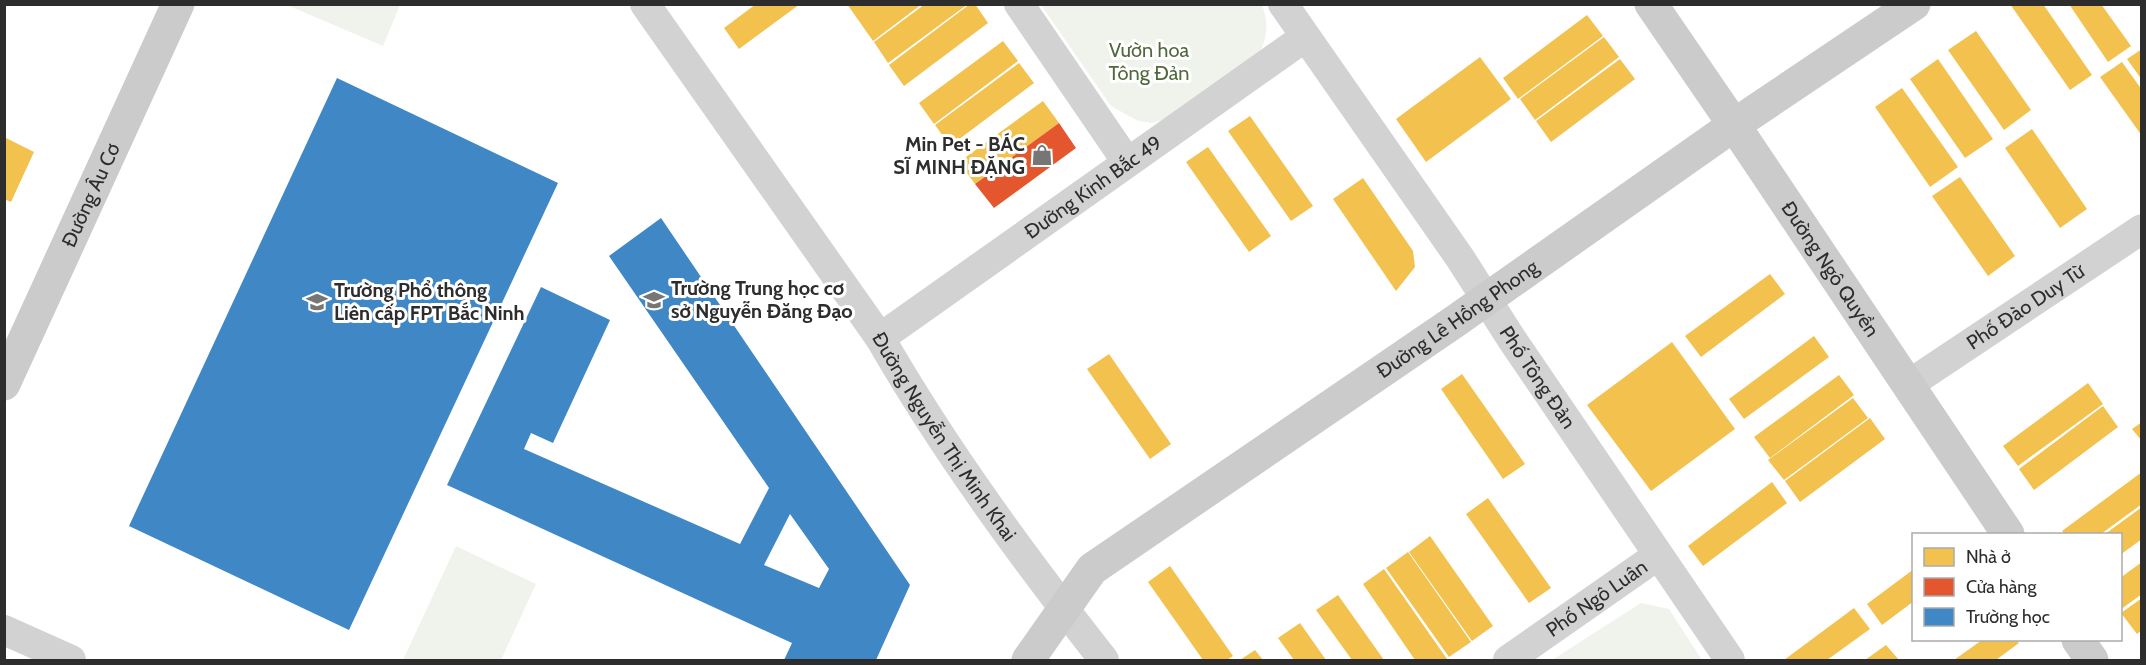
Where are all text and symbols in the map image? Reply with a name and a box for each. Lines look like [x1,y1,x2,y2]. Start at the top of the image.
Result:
park label: Vườn hoa Tông Đản [1108,38,1190,85]
street label: Đường Kinh Bắc 49 [1020,130,1166,244]
place label: Min Pet - BÁC SĨ MINH ĐẶNG [893,132,1025,179]
street label: Đường Âu Cơ [56,139,125,251]
shop icon: Min Pet - BÁC SĨ MINH ĐẶNG [1030,143,1054,167]
street label: Đường Ngô Quyền [1776,197,1884,341]
street label: Đường Lê Hồng Phong [1372,254,1544,383]
street label: Phố Đào Duy Từ [1962,258,2090,355]
place label: Trường Trung học cơ sở Nguyễn Đăng Đạo [671,276,853,323]
place label: Trường Phổ thông Liên cấp FPT Bắc Ninh [334,278,525,325]
school or university icon: Trường Trung học cơ sở Nguyễn Đăng Đạo [642,288,666,312]
school or university icon: Trường Phổ thông Liên cấp FPT Bắc Ninh [305,290,329,314]
street label: Phố Tông Đản [1494,322,1581,433]
street label: Đường Nguyễn Thị Minh Khai [867,328,1021,546]
legend [1912,533,2122,641]
text: Nhà ở [1966,546,2011,568]
street label: Phố Ngô Luân [1541,555,1652,642]
text: Cửa hàng [1966,576,2037,598]
text: Trường học [1966,606,2050,628]

